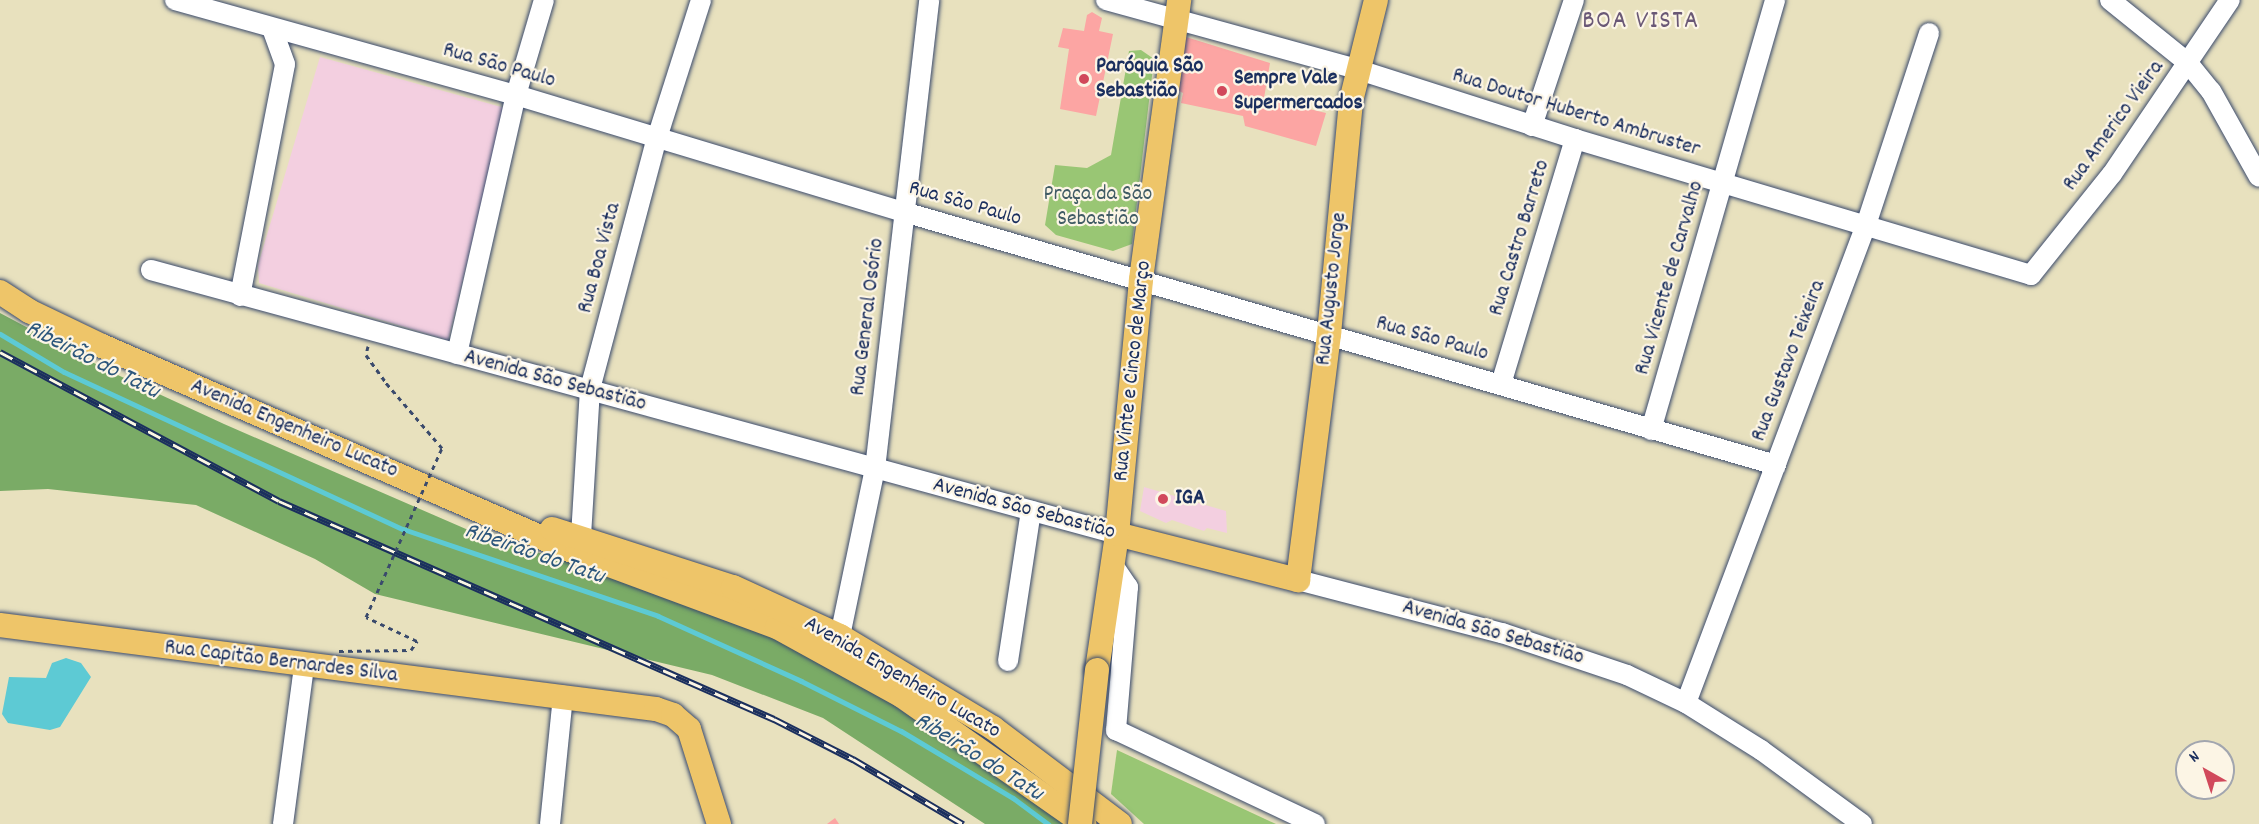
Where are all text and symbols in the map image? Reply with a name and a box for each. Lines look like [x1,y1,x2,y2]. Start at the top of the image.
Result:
district label: BOA VISTA [1582,6,1700,38]
street label: Rua São Paulo [440,37,558,95]
place label: Paróquia São Sebastião [1096,53,1203,104]
street label: Rua Americo Vieira [2058,56,2170,196]
street label: Rua Doutor Huberto Ambruster [1449,63,1703,163]
place label: Sempre Vale Supermercados [1234,65,1363,116]
marker: Paróquia São Sebastião [1077,72,1091,86]
marker: Sempre Vale Supermercados [1215,84,1229,98]
street label: Rua Castro Barreto [1484,157,1556,319]
street label: Rua São Paulo [906,175,1024,233]
street label: Rua Vicente de Carvalho [1630,178,1710,378]
park label: Praça da São Sebastião [1044,181,1152,232]
street label: Rua Boa Vista [573,200,627,316]
street label: Rua Augusto Jorge [1311,211,1353,367]
street label: Rua General Osório [845,237,891,397]
street label: Rua Vinte e Cinco de Março [1108,259,1158,483]
street label: Rua Gustavo Teixeira [1746,277,1832,445]
street label: Rua São Paulo [1373,310,1491,368]
water label: Ribeirão do Tatu [20,315,164,407]
street label: Avenida São Sebastião [461,344,649,418]
street label: Avenida Engenheiro Lucato [186,373,402,485]
street label: Avenida São Sebastião [930,472,1118,546]
place label: IGA [1175,486,1205,512]
marker: IGA [1156,492,1170,506]
water label: Ribeirão do Tatu [460,518,608,592]
street label: Avenida São Sebastião [1399,594,1587,672]
street label: Avenida Engenheiro Lucato [799,611,1005,745]
street label: Rua Capitão Bernardes Silva [163,635,399,689]
water label: Ribeirão do Tatu [908,707,1048,809]
north arrow [2175,740,2235,800]
text: N [2184,746,2205,769]

